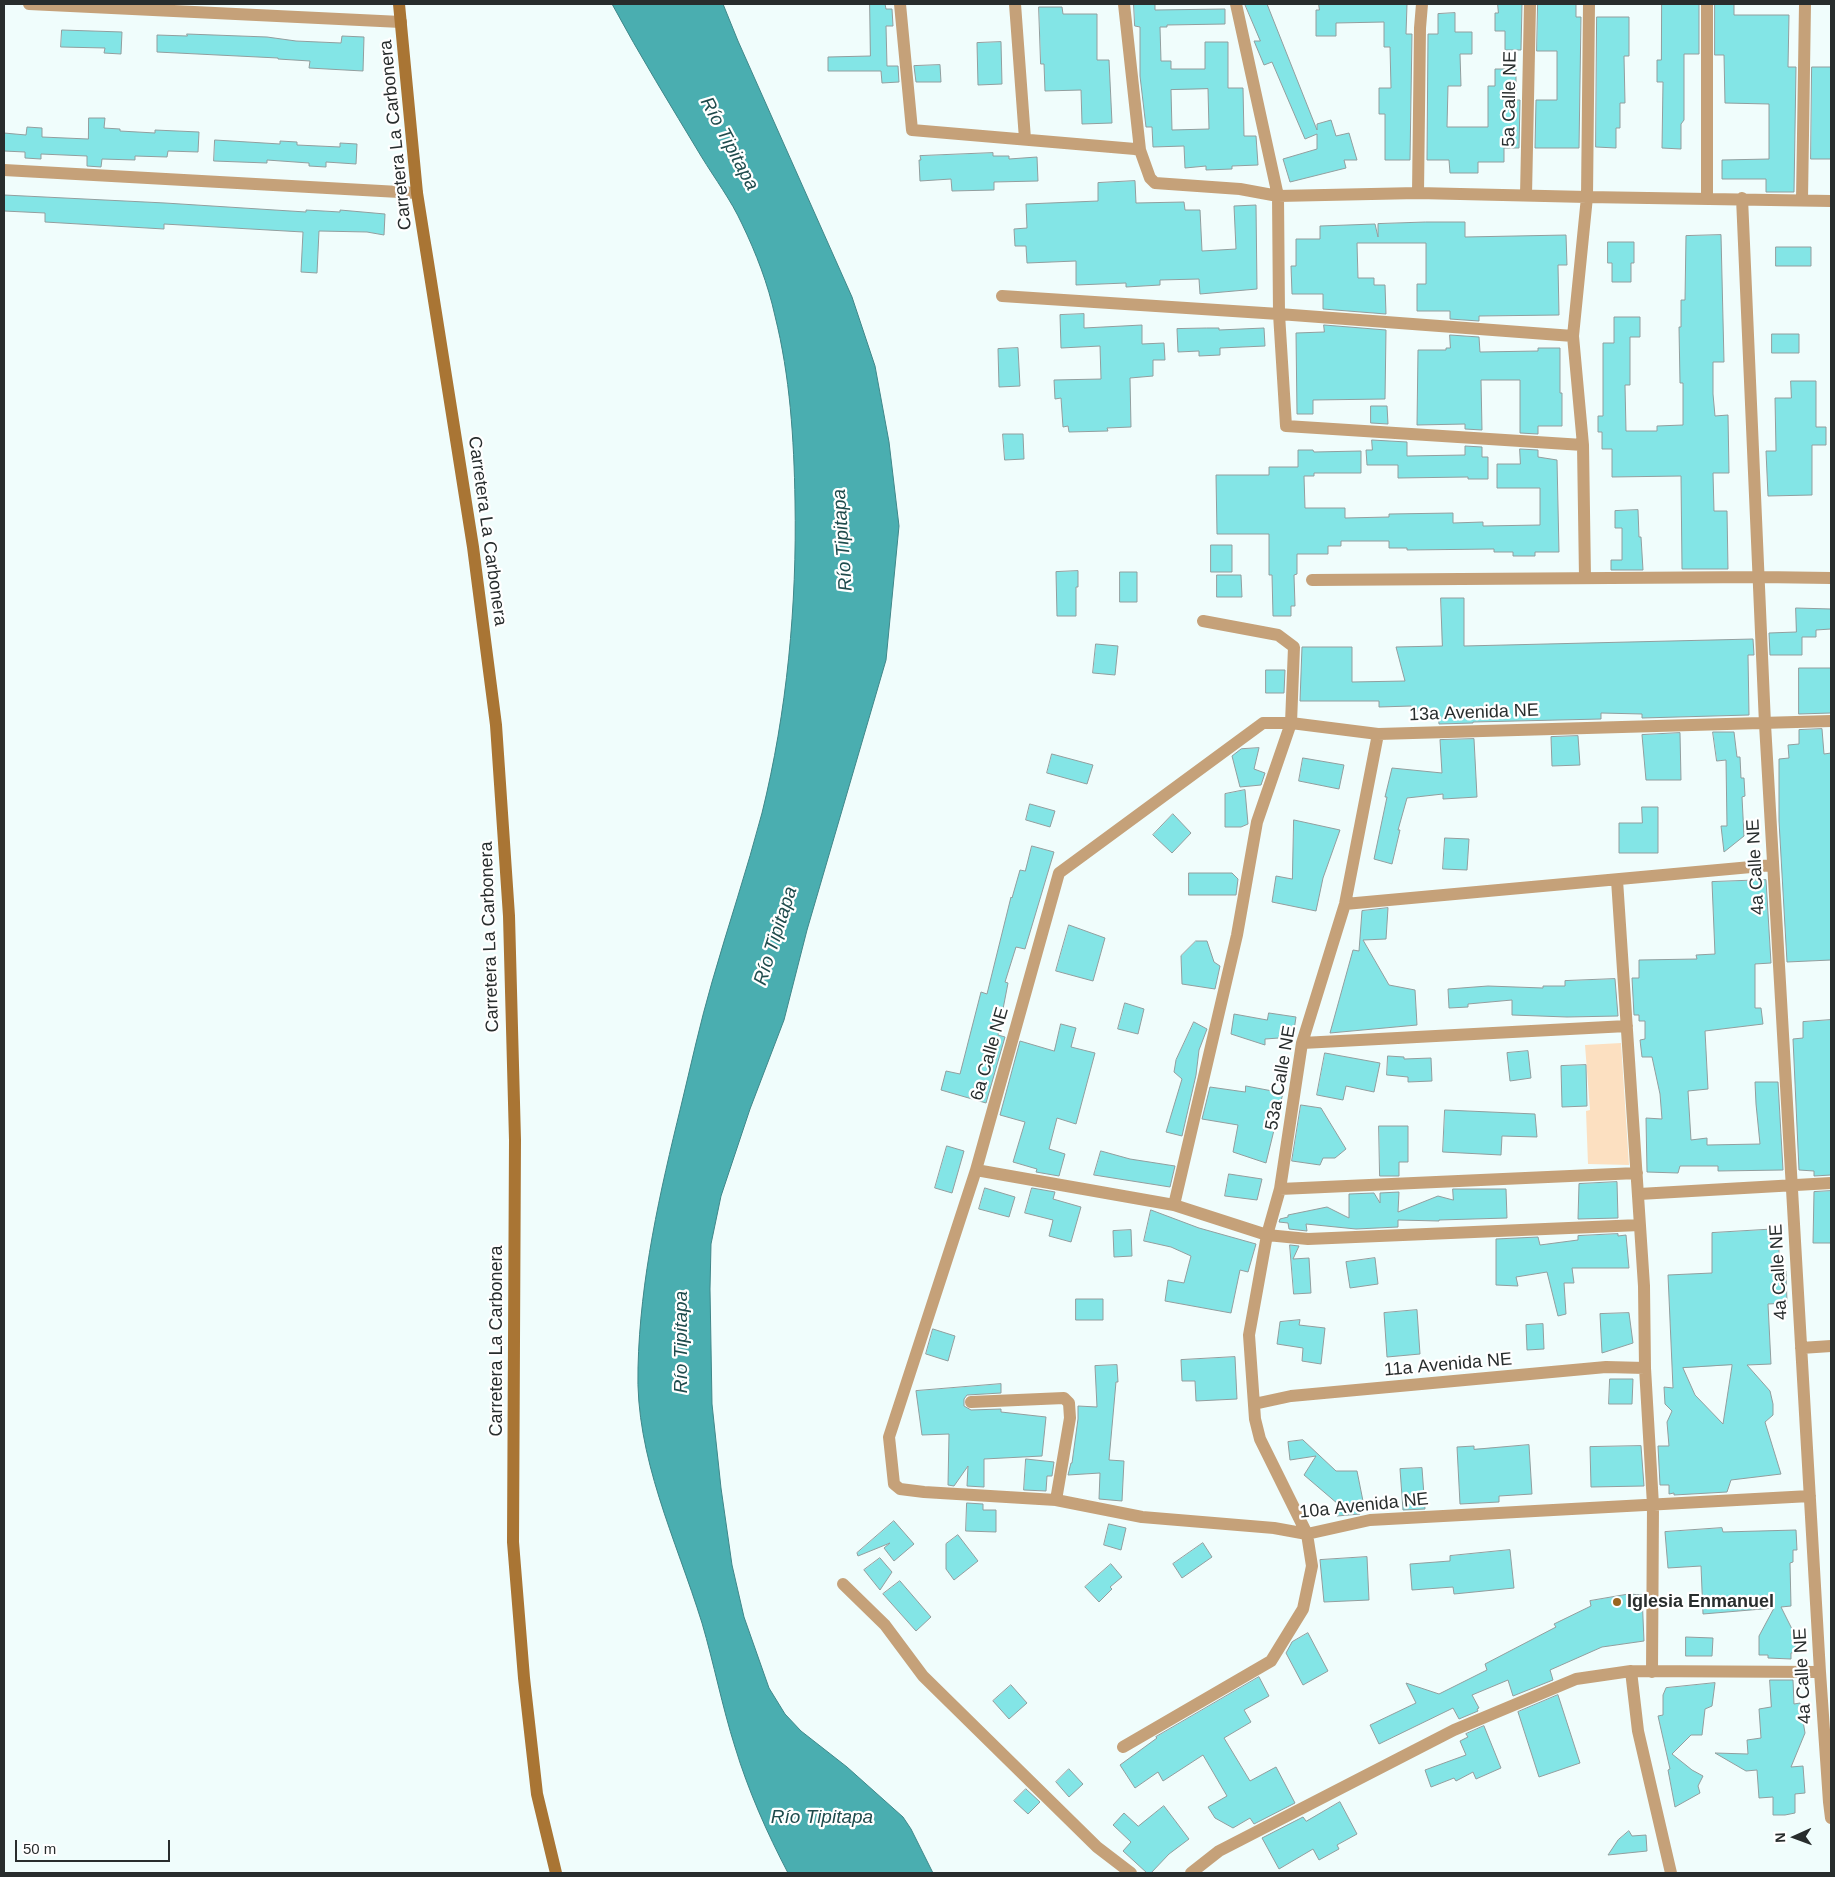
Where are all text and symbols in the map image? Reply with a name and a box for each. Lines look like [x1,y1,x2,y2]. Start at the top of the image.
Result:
street label: Carretera La Carbonera [375,39,417,231]
street label: 5a Calle NE [1498,51,1522,147]
water label: Río Tipitapa [695,93,763,195]
street label: Carretera La Carbonera [463,435,511,627]
water label: Río Tipitapa [828,488,858,592]
street label: 13a Avenida NE [1409,700,1539,726]
street label: 4a Calle NE [1743,818,1769,916]
street label: Carretera La Carbonera [476,841,504,1033]
water label: Río Tipitapa [749,884,803,988]
street label: 6a Calle NE [966,1005,1014,1103]
street label: 53a Calle NE [1261,1024,1301,1132]
street label: 4a Calle NE [1766,1223,1792,1321]
street label: Carretera La Carbonera [486,1245,508,1437]
water label: Río Tipitapa [671,1291,693,1393]
street label: 11a Avenida NE [1383,1349,1513,1381]
street label: 10a Avenida NE [1298,1488,1430,1524]
place label: Iglesia Enmanuel [1627,1591,1774,1613]
marker: Iglesia Enmanuel [1611,1596,1623,1608]
street label: 4a Calle NE [1790,1627,1816,1725]
water label: Río Tipitapa [771,1807,873,1829]
north arrow [1770,1812,1820,1862]
scale bar [18,1830,172,1862]
text: N [1772,1832,1788,1843]
text: 50 m [23,1840,56,1857]

